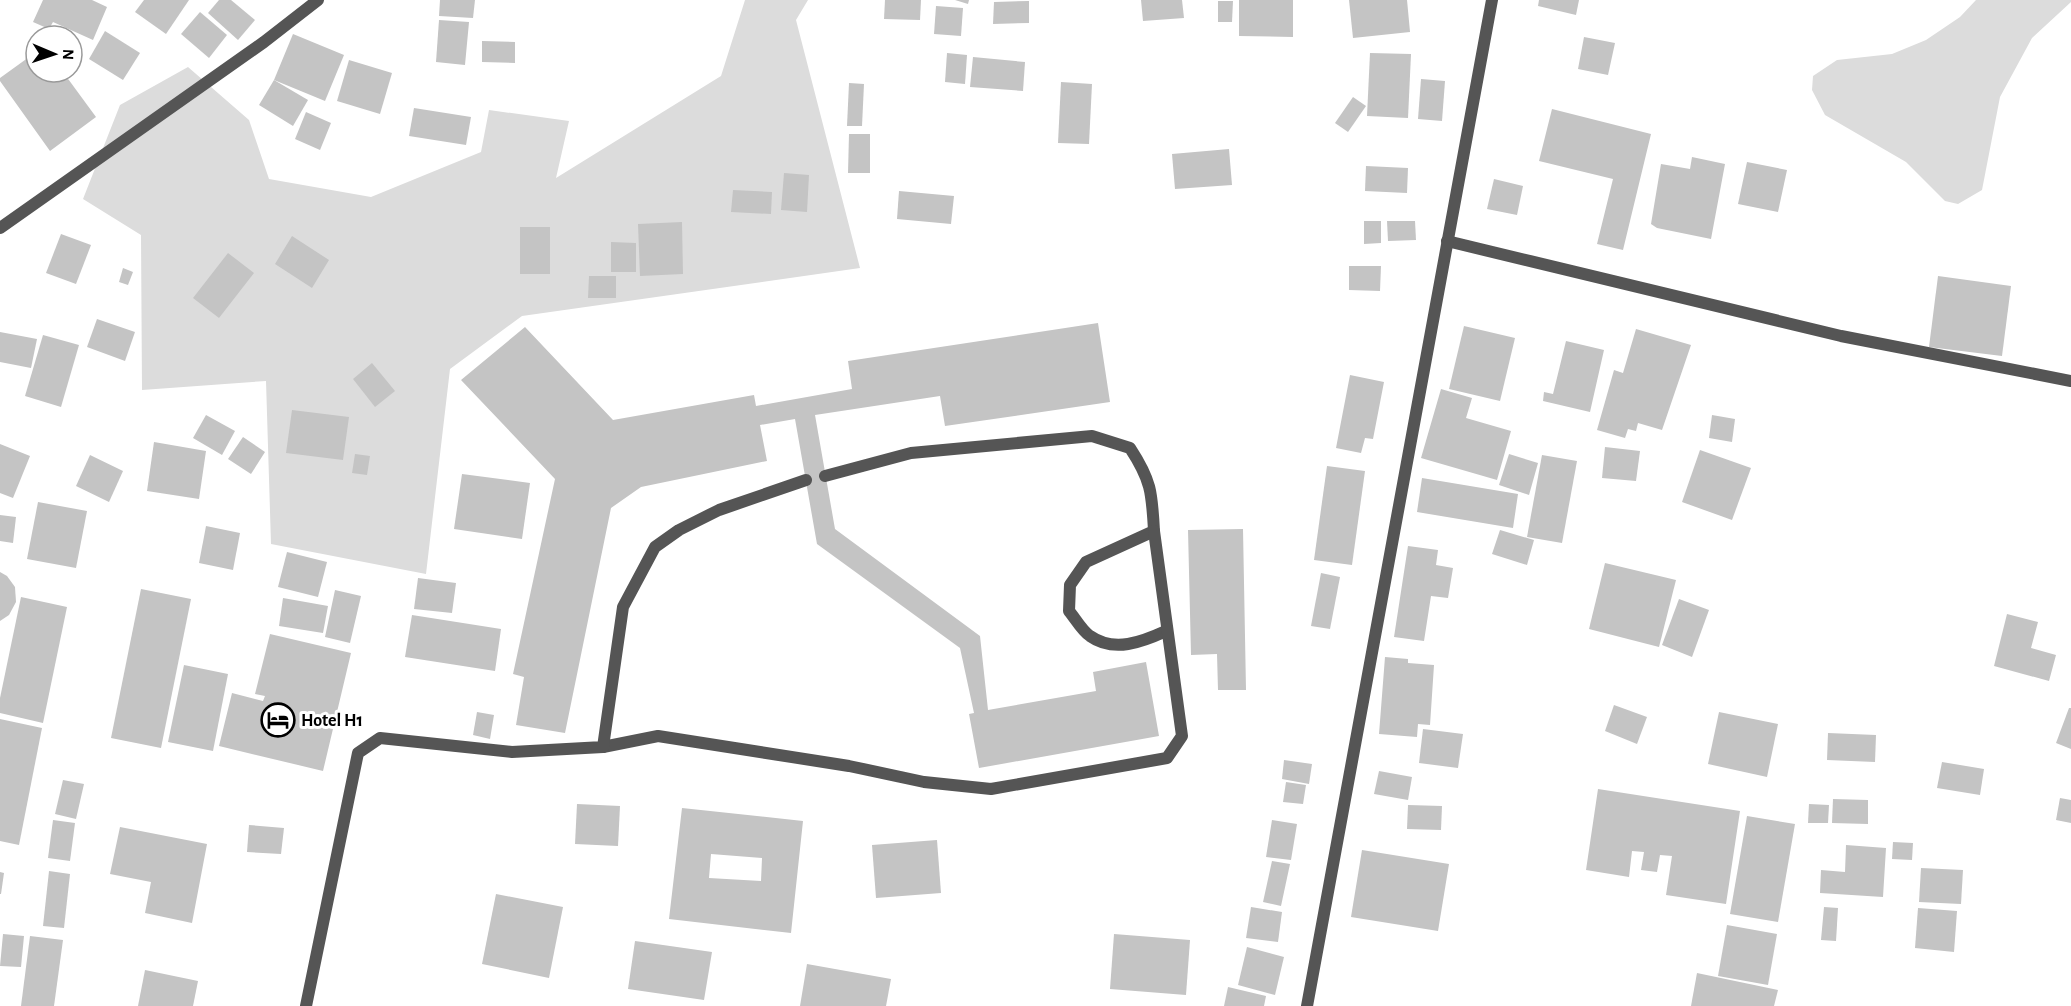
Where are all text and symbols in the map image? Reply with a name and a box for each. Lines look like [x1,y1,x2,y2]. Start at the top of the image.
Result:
north arrow [24,24,84,84]
text: N [60,49,76,60]
hotel icon: Hotel H1 [260,702,296,738]
place label: Hotel H1 [301,712,363,730]

